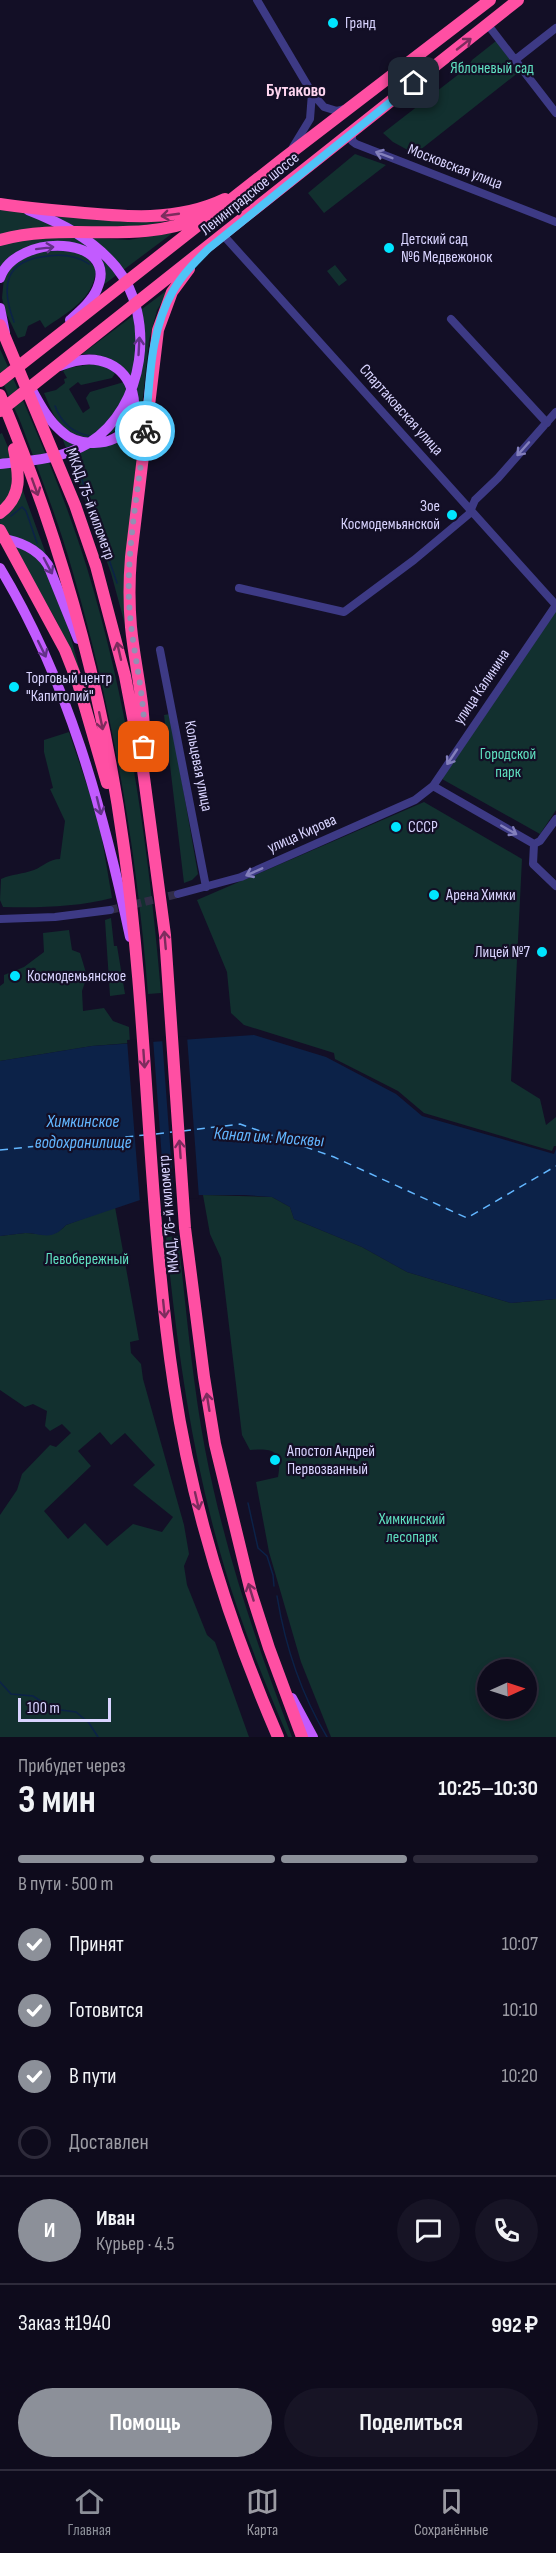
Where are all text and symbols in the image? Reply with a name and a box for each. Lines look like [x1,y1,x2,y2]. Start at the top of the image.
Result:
place label: Гранд [345,14,376,33]
marker: Гранд [326,16,340,30]
one-way arrow [455,37,471,50]
pin [388,57,439,108]
park label: Яблоневый сад [450,59,534,78]
icon: home [397,66,430,99]
district label: Бутаково [266,80,326,101]
street label: Московская улица [405,140,505,194]
street label: Ленинградское шоссе [197,148,303,240]
one-way arrow [375,149,394,160]
one-way arrow [161,209,181,220]
place label: Детский сад №6 Медвежонок [401,230,493,267]
marker: Детский сад №6 Медвежонок [382,241,396,255]
one-way arrow [35,242,55,253]
one-way arrow [134,336,145,356]
street label: Спартаковская улица [355,360,447,460]
courier [115,401,175,461]
icon: bike [129,415,162,448]
one-way arrow [517,441,531,456]
street label: МКАД, 75-й километр [61,445,119,563]
one-way arrow [30,477,41,496]
place label: Зое Космодемьянской [341,497,440,534]
marker: Зое Космодемьянской [445,508,459,522]
one-way arrow [42,557,54,574]
one-way arrow [37,640,49,658]
one-way arrow [113,642,125,661]
street label: улица Калинина [450,646,514,728]
place label: Торговый центр "Капитолий" [26,669,112,706]
marker: Торговый центр "Капитолий" [7,680,21,694]
one-way arrow [96,711,107,730]
street label: Кольцевая улица [180,719,216,813]
pin [118,721,169,772]
icon: bag [127,730,160,763]
park label: Городской парк [480,745,536,782]
one-way arrow [446,749,458,765]
one-way arrow [94,796,105,815]
street label: улица Кирова [265,810,339,858]
place label: СССР [408,818,438,837]
marker: СССР [389,820,403,834]
one-way arrow [500,825,517,837]
one-way arrow [245,866,263,878]
place label: Арена Химки [445,886,516,905]
marker: Арена Химки [427,888,441,902]
one-way arrow [159,931,170,950]
place label: Лицей №7 [475,943,531,962]
marker: Лицей №7 [535,945,549,959]
place label: Космодемьянское [27,967,126,986]
marker: Космодемьянское [8,969,22,983]
one-way arrow [139,1049,150,1069]
water label: Химкинское водохранилище [34,1111,132,1153]
water label: Канал им. Москвы [213,1123,325,1151]
one-way arrow [174,1139,185,1159]
street label: МКАД, 76-й километр [154,1154,184,1274]
park label: Левобережный [45,1250,129,1269]
one-way arrow [159,1299,170,1319]
one-way arrow [202,1393,213,1412]
place label: Апостол Андрей Первозванный [286,1442,375,1479]
marker: Апостол Андрей Первозванный [268,1453,282,1467]
one-way arrow [192,1491,203,1511]
park label: Химкинский лесопарк [378,1510,445,1547]
one-way arrow [245,1583,256,1602]
north arrow [477,1659,537,1719]
map controls [477,1659,537,1719]
scale bar [18,1695,111,1722]
text: 100 m [27,1699,60,1718]
text: Прибудет через [18,1754,126,1778]
text: 10:25–10:30 [438,1775,538,1802]
text: 3 мин [18,1777,96,1824]
text: В пути · 500 m [18,1872,113,1896]
icon: check [18,1928,51,1961]
text: Принят [69,1931,124,1958]
text: 10:07 [502,1932,538,1956]
icon: check [18,1994,51,2027]
text: Готовится [69,1997,143,2024]
text: 10:10 [503,1998,538,2022]
icon: check [18,2060,51,2093]
text: В пути [69,2063,117,2090]
text: 10:20 [501,2064,538,2088]
text: Доставлен [69,2129,149,2156]
button: chat [397,2199,460,2262]
button: phone [475,2199,538,2262]
text: Иван [96,2205,135,2232]
text: И [44,2217,55,2244]
text: Курьер · 4.5 [96,2232,175,2256]
text: Заказ #1940 [18,2310,111,2337]
text: 992 ₽ [491,2312,538,2339]
button: Помощь [18,2388,272,2457]
button: Поделиться [284,2388,538,2457]
tab: Главная [67,2485,111,2540]
tab: Карта [246,2485,279,2540]
tab: Сохранённые [414,2485,489,2540]

